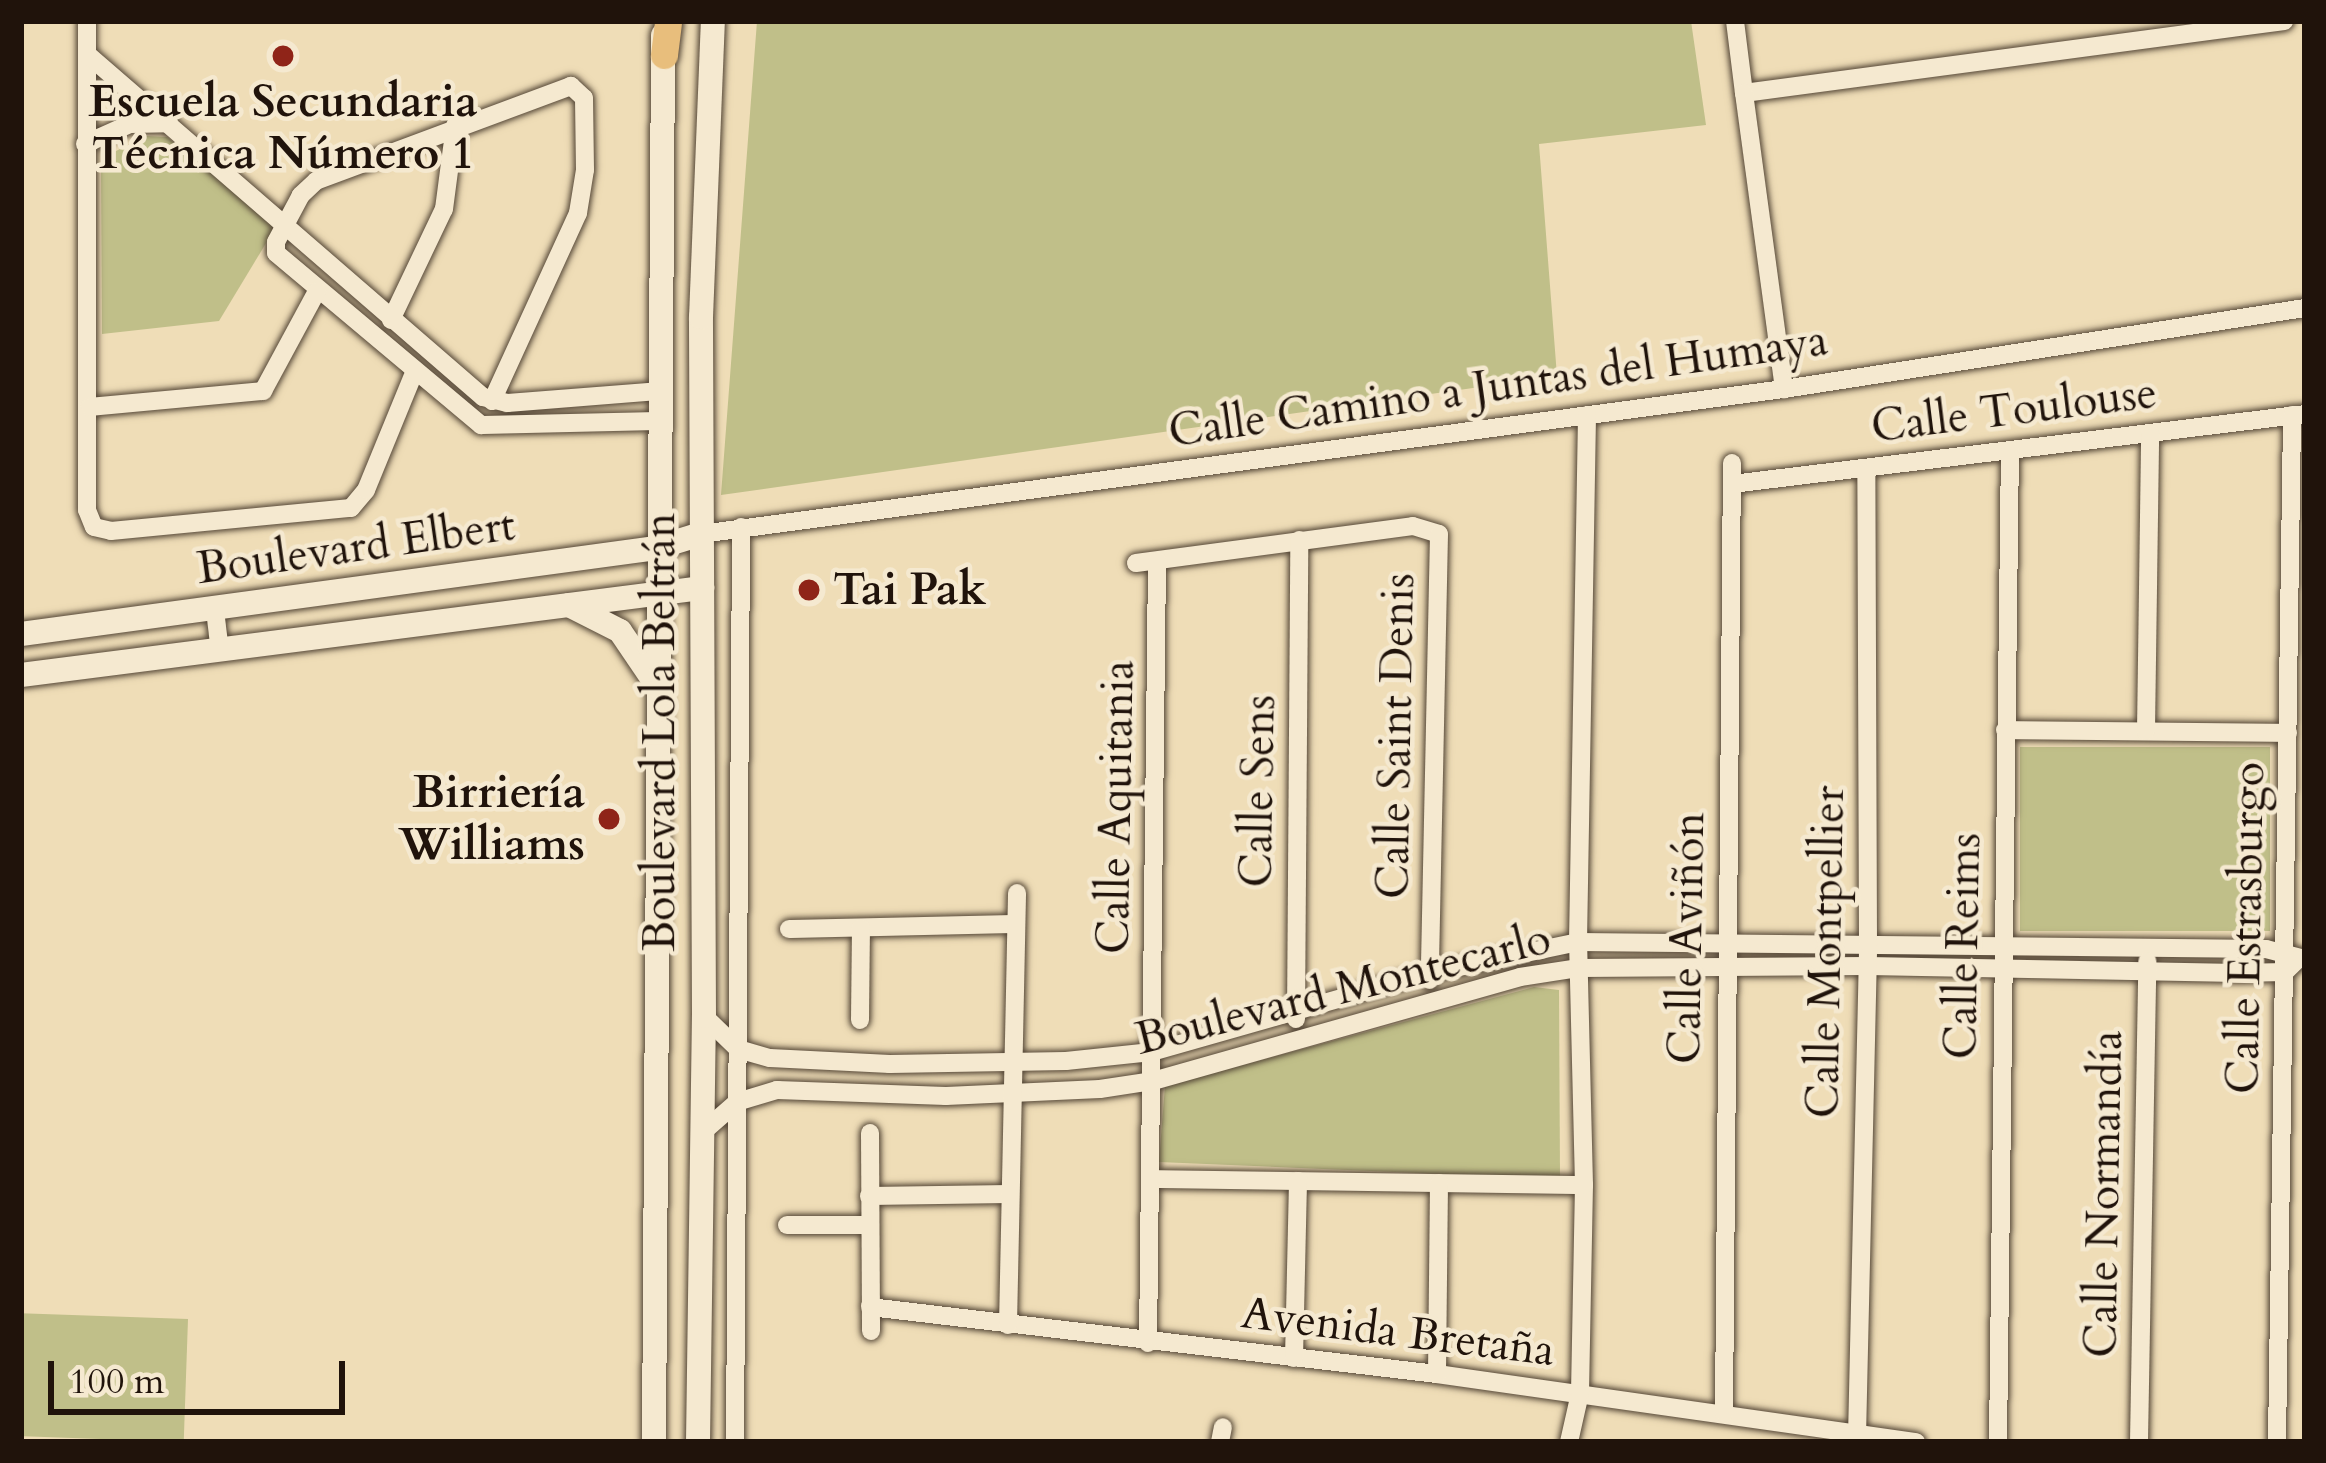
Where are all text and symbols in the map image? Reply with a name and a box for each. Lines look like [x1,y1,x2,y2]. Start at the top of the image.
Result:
marker: Escuela Secundaria Técnica Número 1 [270,43,296,69]
place label: Escuela Secundaria Técnica Número 1 [88,75,478,181]
street label: Calle Camino a Juntas del Humaya [1165,313,1831,459]
street label: Calle Toulouse [1868,366,2160,454]
street label: Boulevard Elbert [194,498,518,596]
street label: Boulevard Lola Beltrán [633,513,687,951]
place label: Tai Pak [833,563,986,617]
street label: Calle Saint Denis [1366,573,1426,899]
marker: Tai Pak [796,577,822,603]
street label: Calle Aquitania [1086,660,1146,954]
street label: Calle Sens [1229,694,1287,888]
street label: Calle Estrasburgo [2216,762,2276,1094]
place label: Birriería Williams [399,766,585,872]
street label: Calle Montpellier [1796,785,1856,1119]
marker: Birriería Williams [596,806,622,832]
street label: Calle Aviñón [1658,811,1716,1065]
street label: Calle Reims [1934,832,1992,1060]
street label: Boulevard Montecarlo [1130,911,1556,1067]
street label: Calle Normandía [2074,1030,2134,1358]
street label: Avenida Bretaña [1238,1286,1558,1378]
scale bar [54,1337,351,1411]
text: 100 m [69,1357,164,1406]

